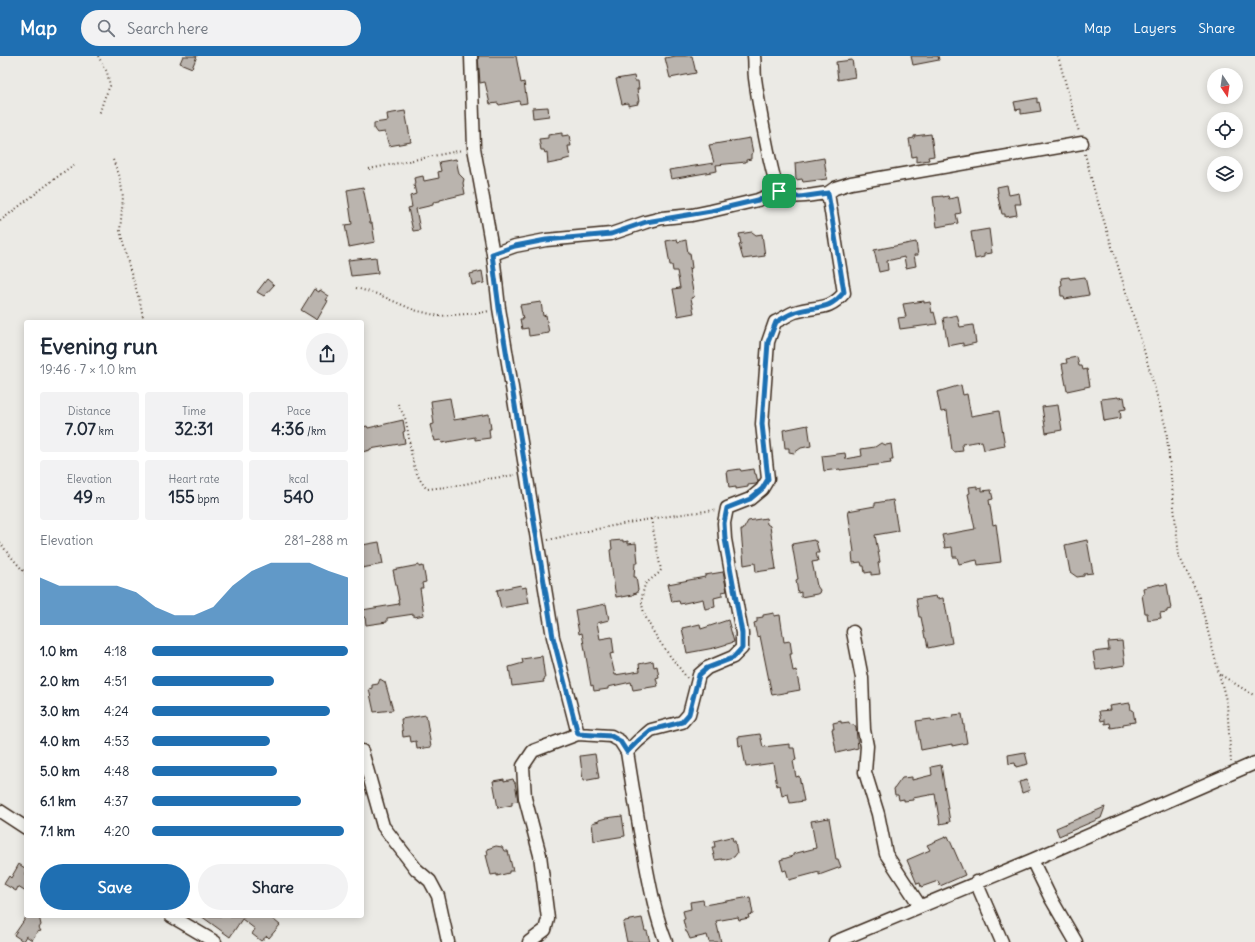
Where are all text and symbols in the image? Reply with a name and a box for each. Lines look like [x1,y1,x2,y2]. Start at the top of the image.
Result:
search box [81,10,361,46]
text: Map [20,16,57,40]
icon: search [95,17,117,39]
text: Search here [127,19,208,38]
text: Map [1084,19,1111,37]
text: Layers [1133,19,1176,37]
text: Share [1198,19,1235,37]
north arrow [1207,68,1243,104]
map controls [1207,68,1243,192]
button: locate [1207,112,1243,148]
button: layers [1207,156,1243,192]
pin [762,174,796,208]
icon: arrive [768,180,790,202]
text: Evening run [40,332,158,360]
button: share [306,333,348,375]
text: 19:46 · 7 × 1.0 km [40,361,136,378]
text: Distance [68,404,111,418]
text: Time [182,404,206,418]
text: Pace [287,404,311,418]
text: 7.07 [65,418,96,440]
text: 32:31 [174,418,214,440]
text: 4:36 [271,418,304,440]
text: km [96,424,114,438]
text: /km [304,424,326,438]
text: Elevation [67,472,112,486]
text: Heart rate [168,472,220,486]
text: kcal [289,472,309,486]
text: 49 [73,486,93,508]
text: 155 [169,486,195,508]
text: 540 [283,486,314,508]
text: m [93,492,105,506]
text: bpm [195,492,219,506]
text: Elevation [40,532,93,549]
text: 281–288 m [284,532,348,549]
text: 1.0 km [40,643,78,660]
text: 4:18 [104,643,127,660]
text: 2.0 km [40,673,80,690]
text: 4:51 [104,673,127,690]
text: 3.0 km [40,703,80,720]
text: 4:24 [104,703,129,720]
text: 4.0 km [40,733,80,750]
text: 4:53 [104,733,129,750]
text: 5.0 km [40,763,80,780]
text: 4:48 [104,763,129,780]
text: 6.1 km [40,793,76,810]
text: 4:37 [104,793,128,810]
text: 7.1 km [40,823,75,840]
text: 4:20 [104,823,130,840]
button: Save [40,864,190,910]
button: Share [198,864,348,910]

